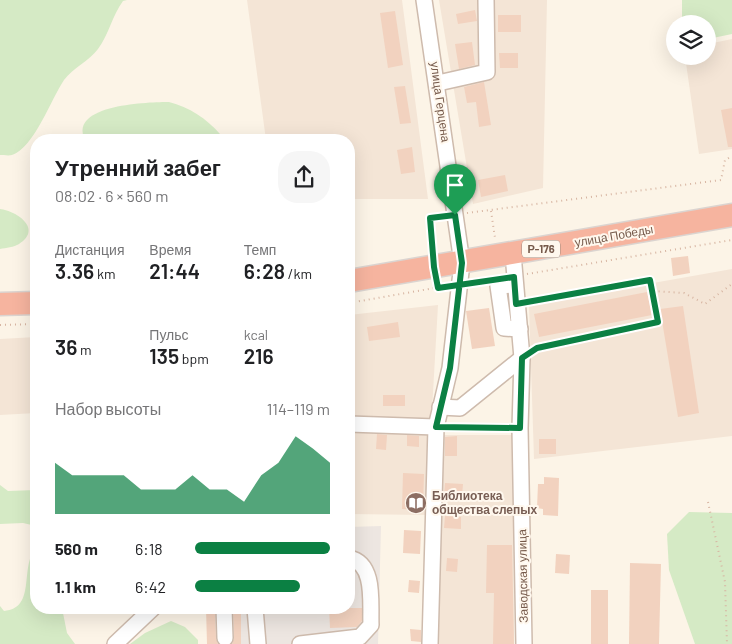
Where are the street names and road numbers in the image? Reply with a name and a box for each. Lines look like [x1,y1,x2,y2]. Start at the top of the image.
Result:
street label: улица Герцена [427,61,454,143]
street label: улица Победы [573,221,654,250]
road number: Р-176 [522,240,560,258]
street label: Заводская улица [514,529,531,623]

